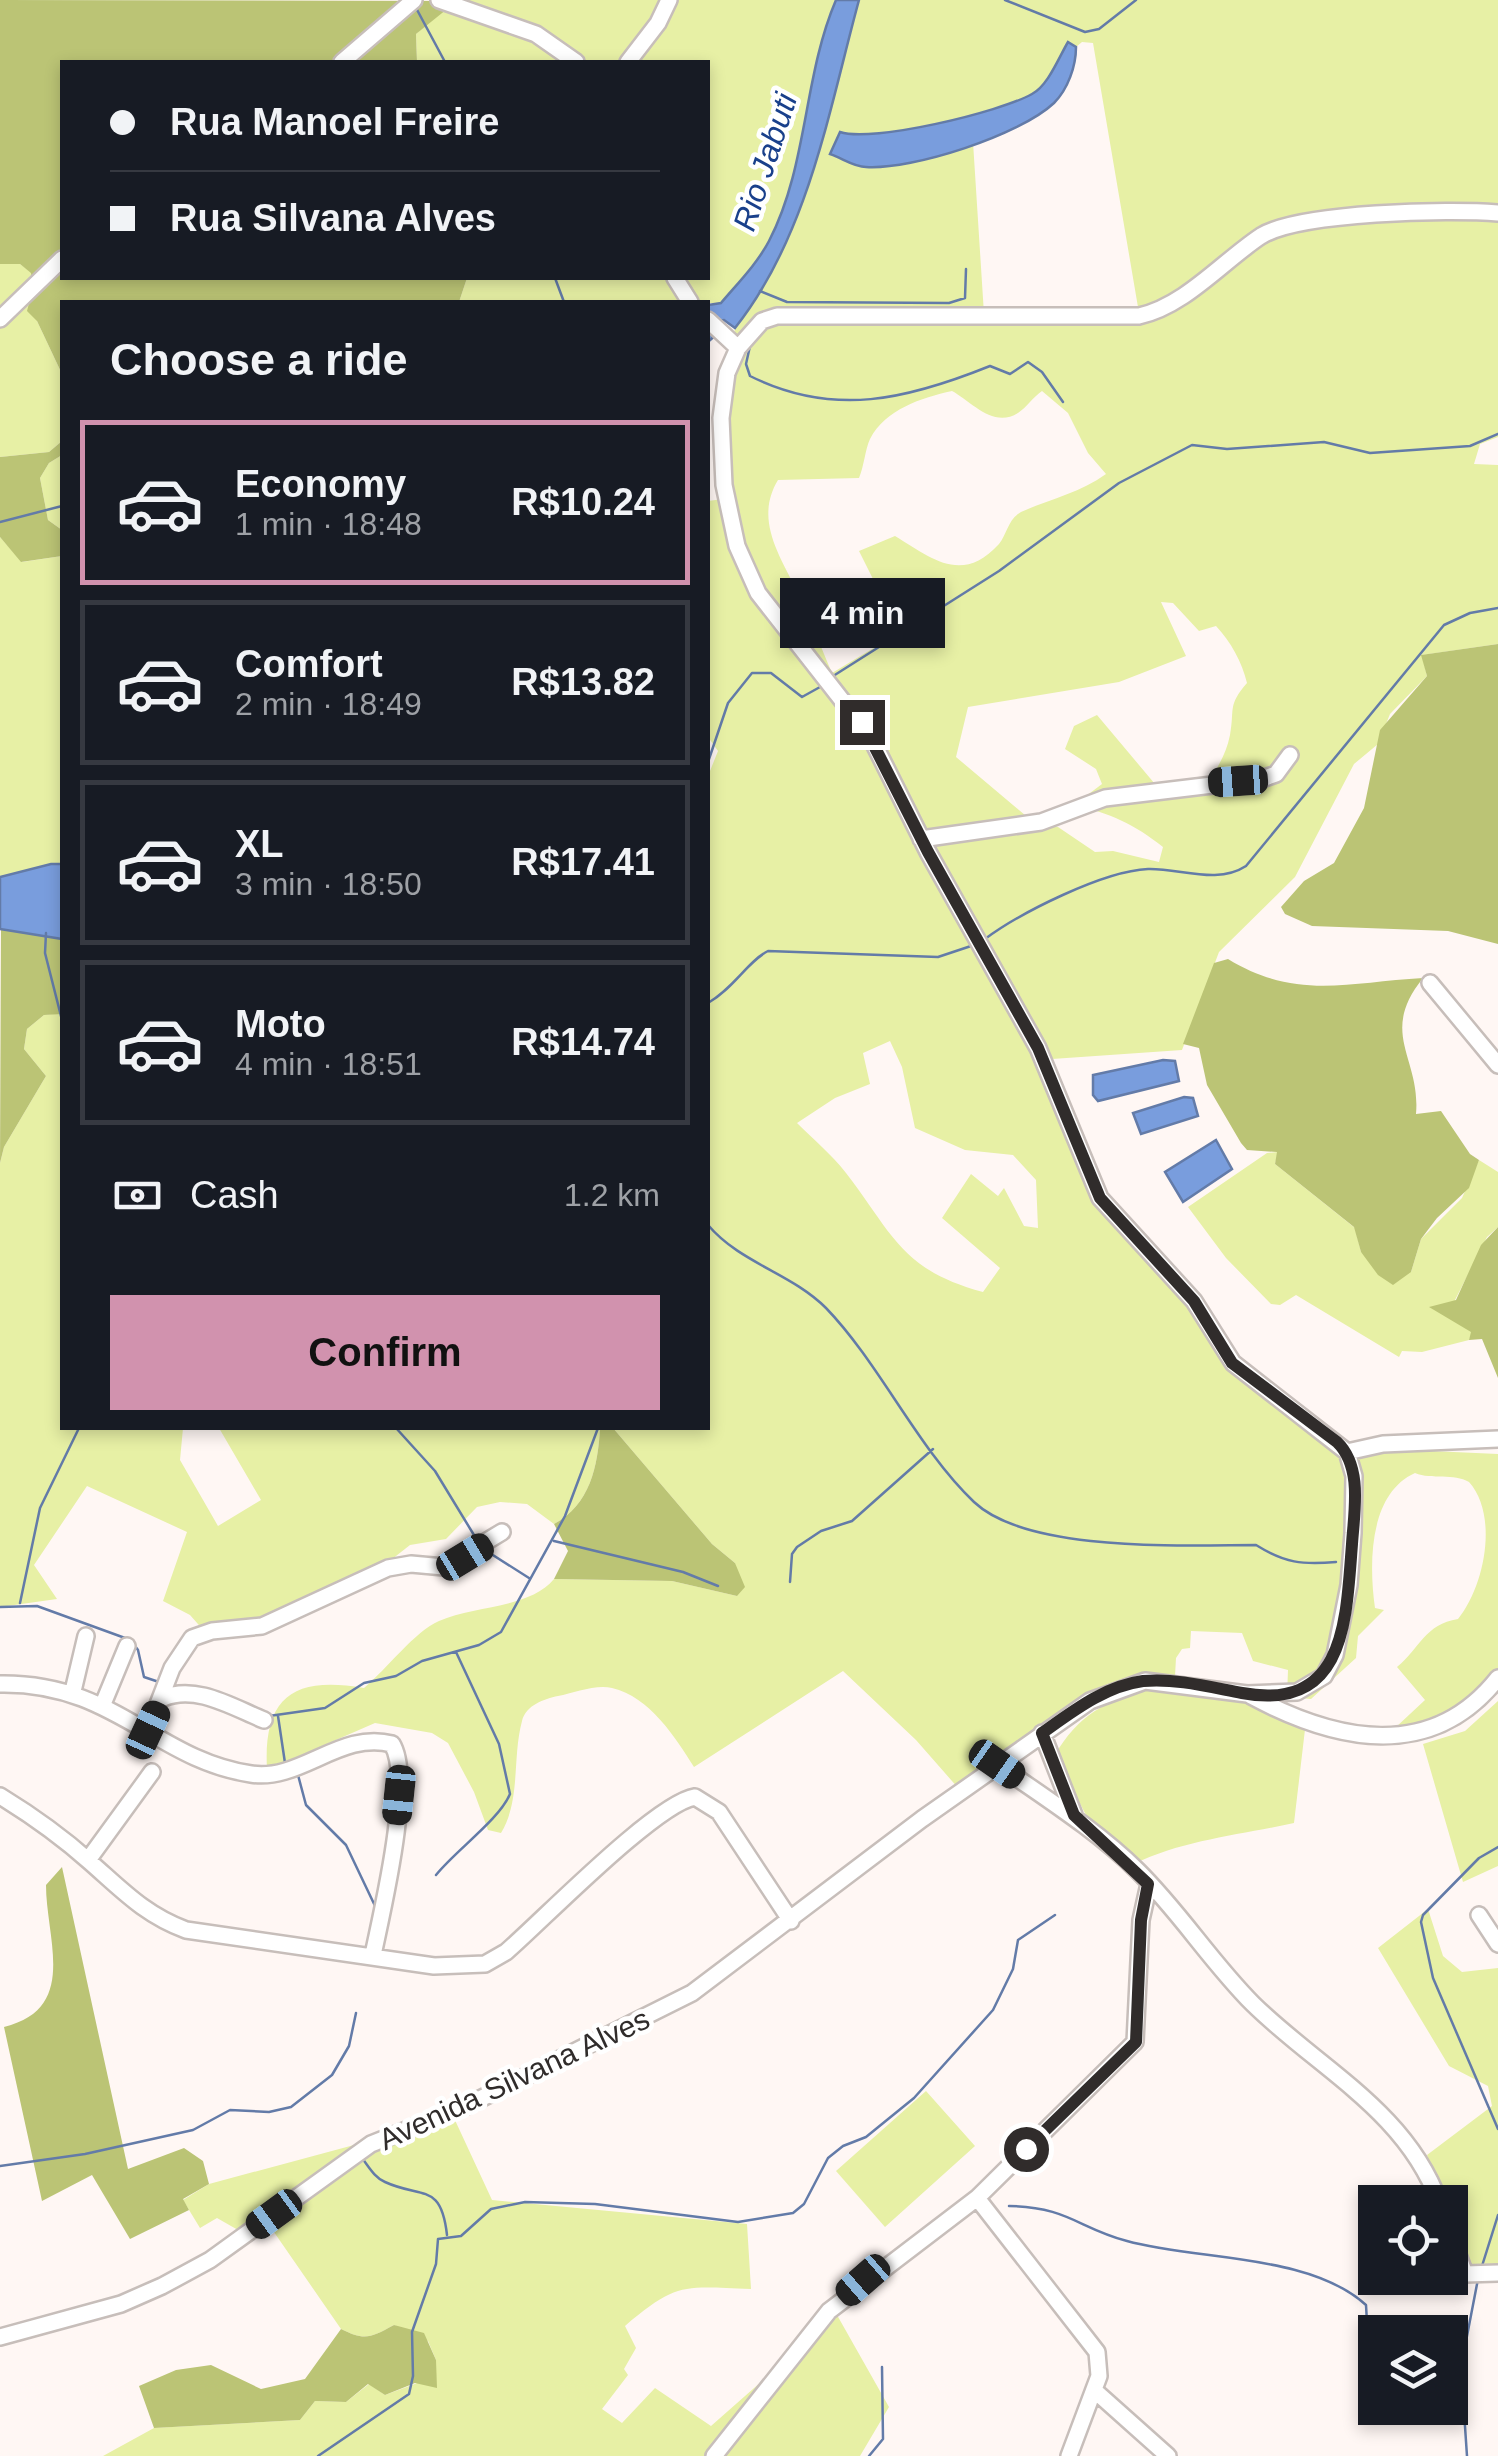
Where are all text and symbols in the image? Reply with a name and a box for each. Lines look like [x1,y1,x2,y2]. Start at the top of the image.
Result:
water label: Rio Jabuti [726,88,804,235]
text: Rua Manoel Freire [170,101,499,143]
text: Rua Silvana Alves [170,197,496,239]
text: Choose a ride [110,334,408,385]
icon: car [115,458,205,548]
text: Economy [235,463,406,505]
text: R$10.24 [511,481,655,523]
text: 1 min · 18:48 [235,506,422,542]
callout: 4 min [780,577,944,647]
text: 4 min [821,595,904,631]
icon: car [115,638,205,728]
text: Comfort [235,643,383,685]
text: R$13.82 [511,661,655,703]
text: 2 min · 18:49 [235,686,422,722]
route end [840,700,885,745]
car [1207,764,1269,798]
icon: car [115,818,205,908]
text: XL [235,823,284,865]
text: R$17.41 [511,841,655,883]
text: 3 min · 18:50 [235,866,422,902]
icon: car [115,998,205,1088]
text: Moto [235,1003,326,1045]
text: R$14.74 [511,1021,655,1063]
text: 4 min · 18:51 [235,1046,422,1082]
icon: cash [110,1168,165,1223]
text: Cash [190,1174,279,1216]
text: 1.2 km [564,1177,660,1213]
button: Confirm [110,1295,660,1410]
car [432,1529,498,1585]
car [122,1696,174,1764]
car [964,1735,1030,1793]
car [381,1764,417,1826]
street label: Avenida Silvana Alves [374,2002,654,2156]
route start [1004,2127,1049,2172]
car [241,2184,307,2244]
map controls [1358,2185,1468,2425]
button: locate [1358,2185,1468,2295]
car [831,2249,895,2311]
button: layers [1358,2315,1468,2425]

